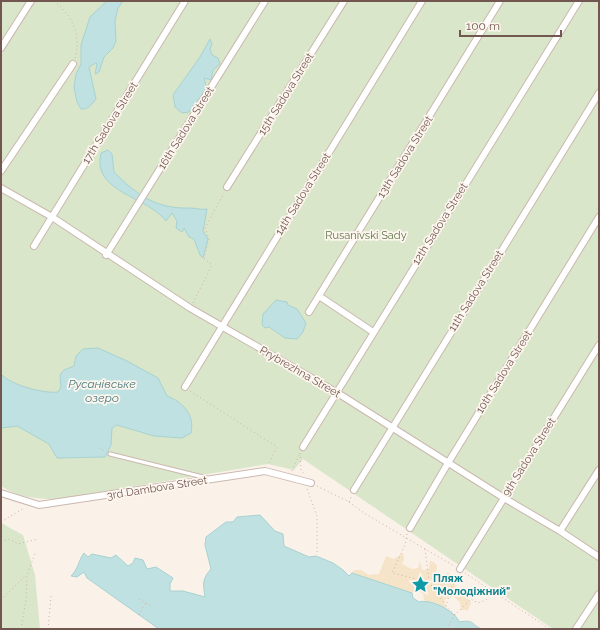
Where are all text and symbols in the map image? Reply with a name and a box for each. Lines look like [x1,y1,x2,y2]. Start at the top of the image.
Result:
scale bar [460,12,561,38]
text: 100 m [466,19,500,33]
street label: 15th Sadova Street [255,50,317,138]
street label: 17th Sadova Street [79,79,141,166]
street label: 16th Sadova Street [155,84,217,172]
street label: 13th Sadova Street [374,113,436,200]
street label: 14th Sadova Street [272,150,334,238]
street label: 12th Sadova Street [410,180,471,267]
park label: Rusanivski Sady [325,229,407,242]
street label: 11th Sadova Street [446,248,506,334]
street label: 10th Sadova Street [473,328,535,416]
street label: Prybrezhna Street [257,344,343,401]
water label: Русанівське озеро [68,377,136,405]
street label: 9th Sadova Street [500,415,559,499]
street label: 3rd Dambova Street [106,474,208,502]
place label: Пляж "Молодіжний" [433,572,510,598]
place icon: Пляж "Молодіжний" [410,574,430,594]

